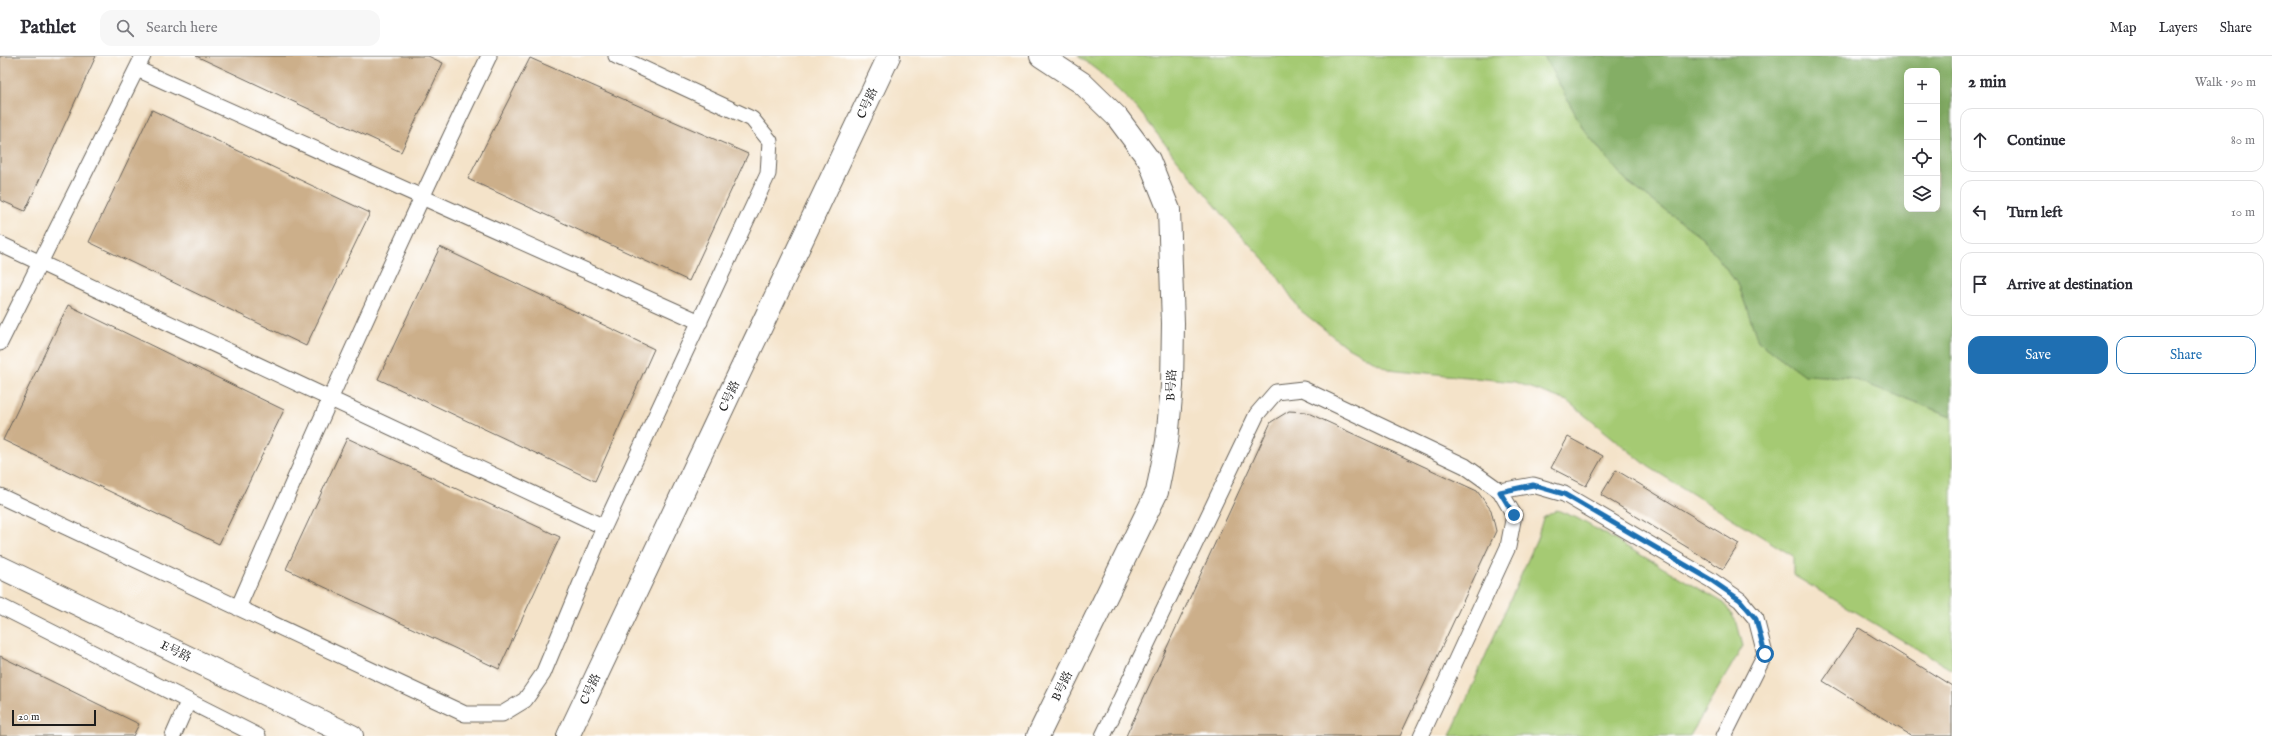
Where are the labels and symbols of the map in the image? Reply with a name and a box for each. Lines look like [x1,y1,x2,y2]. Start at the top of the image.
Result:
street label: C号路 [854,85,881,121]
street label: B号路 [1163,369,1180,401]
street label: C号路 [716,378,743,414]
route end [1505,506,1523,524]
street label: E号路 [158,638,194,665]
route start [1756,645,1774,663]
street label: B号路 [1049,669,1076,704]
street label: C号路 [577,671,604,707]
scale bar [12,708,96,727]

